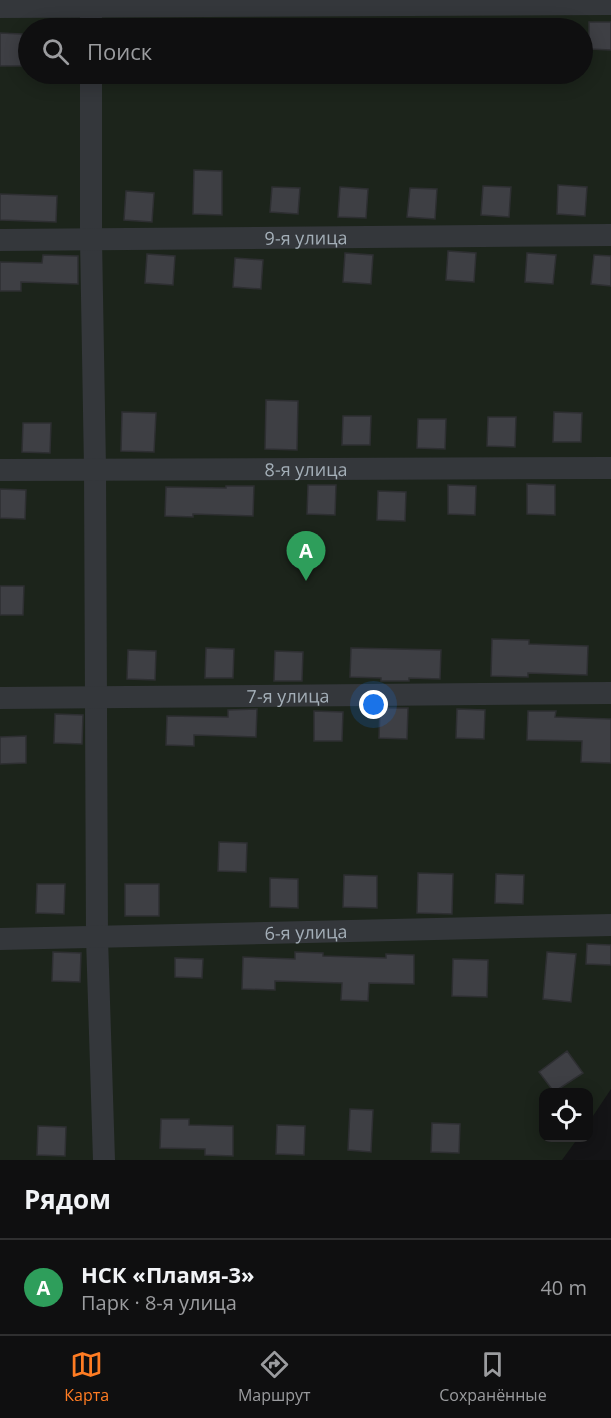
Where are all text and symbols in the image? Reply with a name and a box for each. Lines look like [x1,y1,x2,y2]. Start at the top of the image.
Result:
search box [18,18,593,84]
icon: search [39,35,72,68]
text: Поиск [87,36,152,66]
street label: 9-я улица [264,225,348,250]
street label: 8-я улица [265,457,347,481]
pin: A [286,532,326,581]
street label: 7-я улица [246,683,330,708]
your location [359,690,388,719]
street label: 6-я улица [264,919,348,945]
map controls [539,1088,593,1142]
button: locate [539,1088,593,1142]
text: Рядом [24,1181,111,1217]
text: НСК «Пламя-3» [81,1259,255,1289]
text: A [37,1274,50,1301]
text: 40 m [540,1274,587,1301]
text: Парк · 8-я улица [81,1289,237,1316]
tab: Карта [64,1348,109,1406]
tab: Маршрут [238,1348,311,1406]
tab: Сохранённые [439,1348,547,1406]

